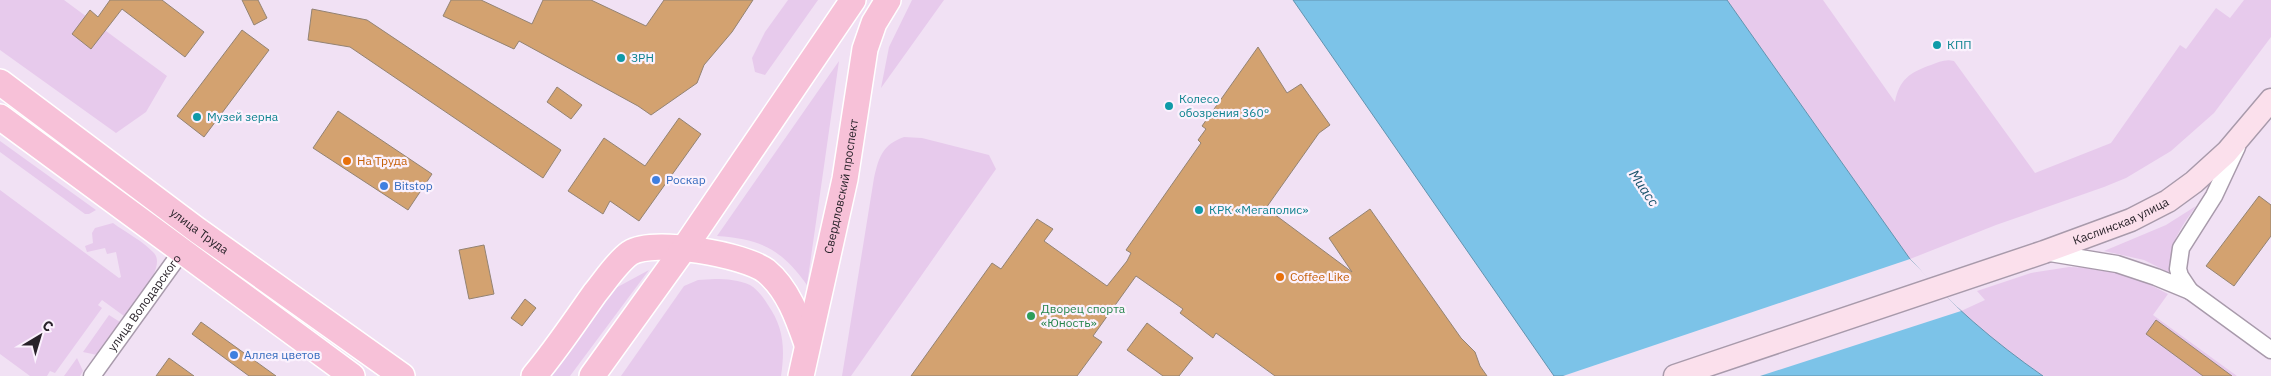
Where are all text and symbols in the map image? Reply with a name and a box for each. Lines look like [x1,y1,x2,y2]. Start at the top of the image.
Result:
place label: КПП [1947,37,1972,52]
marker: КПП [1931,39,1943,51]
place label: ЗРН [631,50,654,65]
marker: ЗРН [615,52,627,64]
place label: Колесо обозрения 360° [1179,91,1269,120]
marker: Колесо обозрения 360° [1163,100,1175,112]
place label: Музей зерна [207,109,279,124]
marker: Музей зерна [191,111,203,123]
street label: Свердловский проспект [821,117,861,255]
place label: На Труда [357,153,408,168]
marker: На Труда [341,155,353,167]
water label: Миасс [1625,166,1663,210]
place label: Роскар [666,172,706,187]
marker: Роскар [650,174,662,186]
place label: Bitstop [394,178,433,193]
marker: Bitstop [378,180,390,192]
street label: Каслинская улица [2071,194,2172,248]
place label: КРК «Мегаполис» [1209,202,1309,217]
marker: КРК «Мегаполис» [1193,204,1205,216]
street label: улица Труда [167,205,232,257]
street label: улица Володарского [104,251,184,354]
place label: Coffee Like [1290,269,1350,284]
marker: Coffee Like [1274,271,1286,283]
place label: Дворец спорта «Юность» [1041,301,1126,330]
marker: Дворец спорта «Юность» [1025,310,1037,322]
north arrow [15,311,65,361]
text: С [39,316,57,336]
place label: Аллея цветов [244,347,321,362]
marker: Аллея цветов [228,349,240,361]

